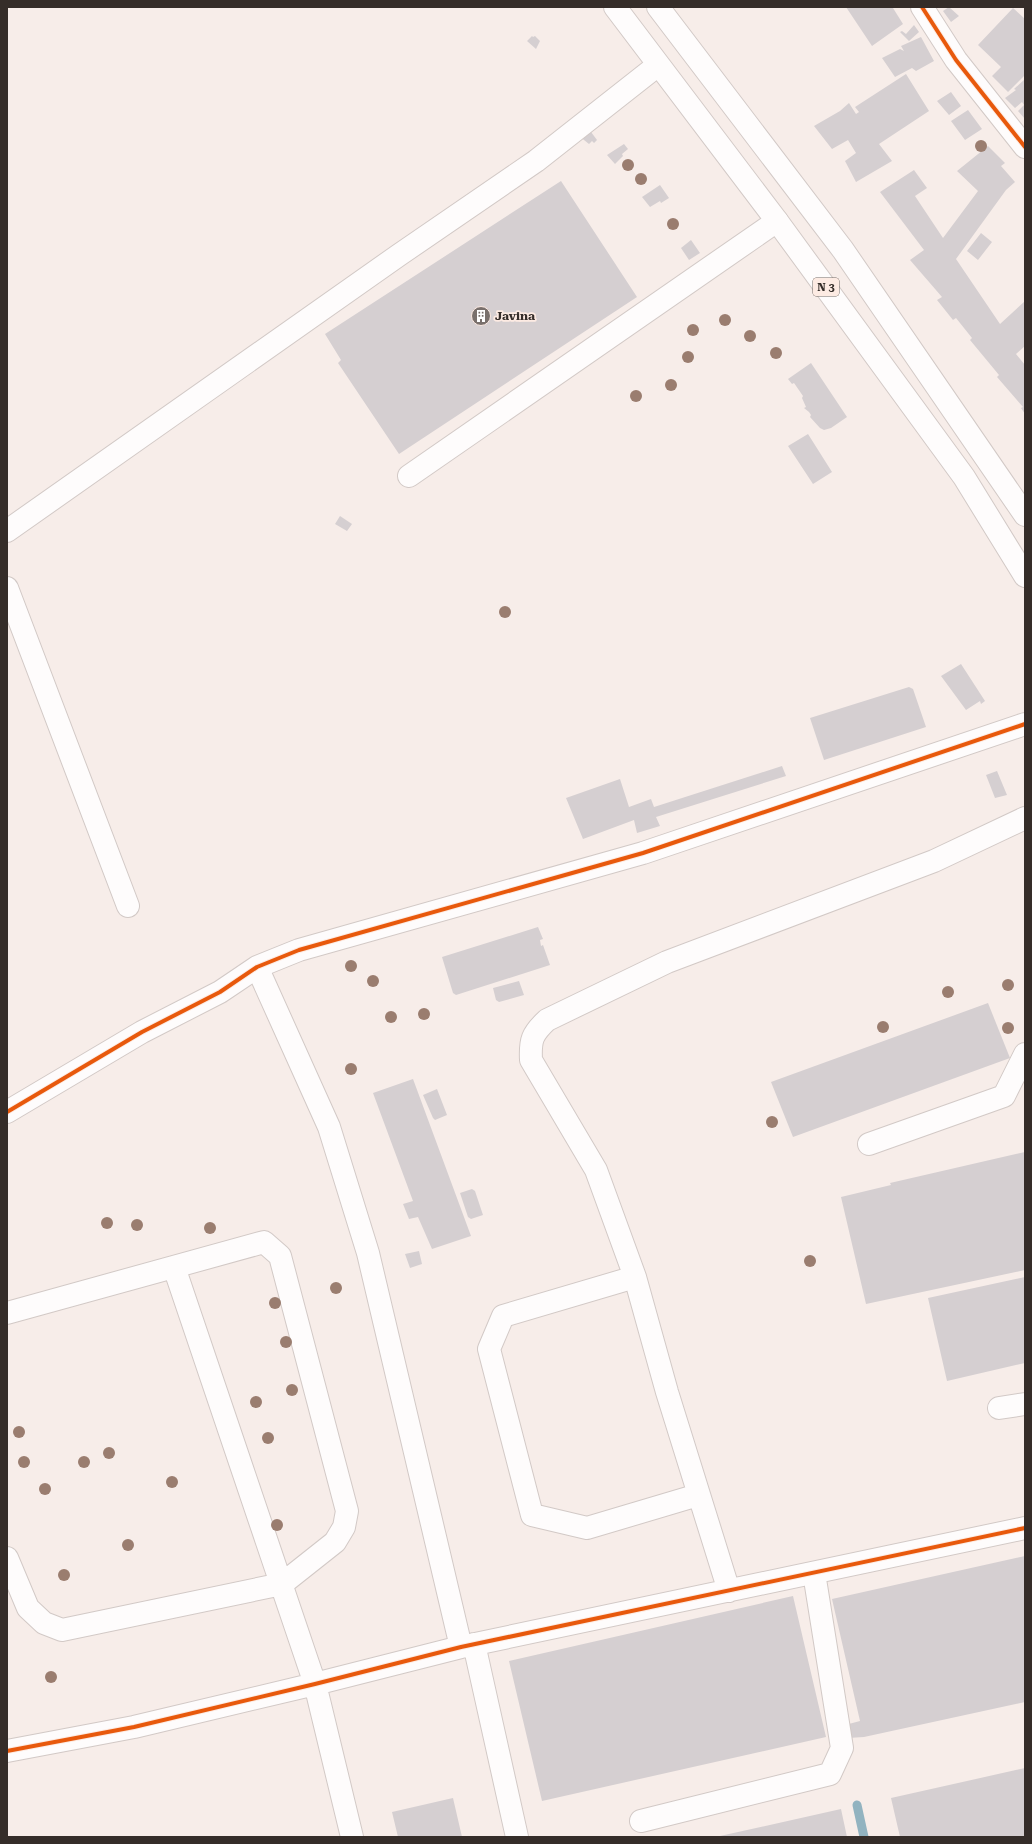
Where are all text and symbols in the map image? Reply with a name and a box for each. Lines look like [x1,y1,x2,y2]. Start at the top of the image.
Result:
road number: N 3 [813,278,839,296]
building icon: Javina [470,305,492,327]
place label: Javina [495,309,535,323]

